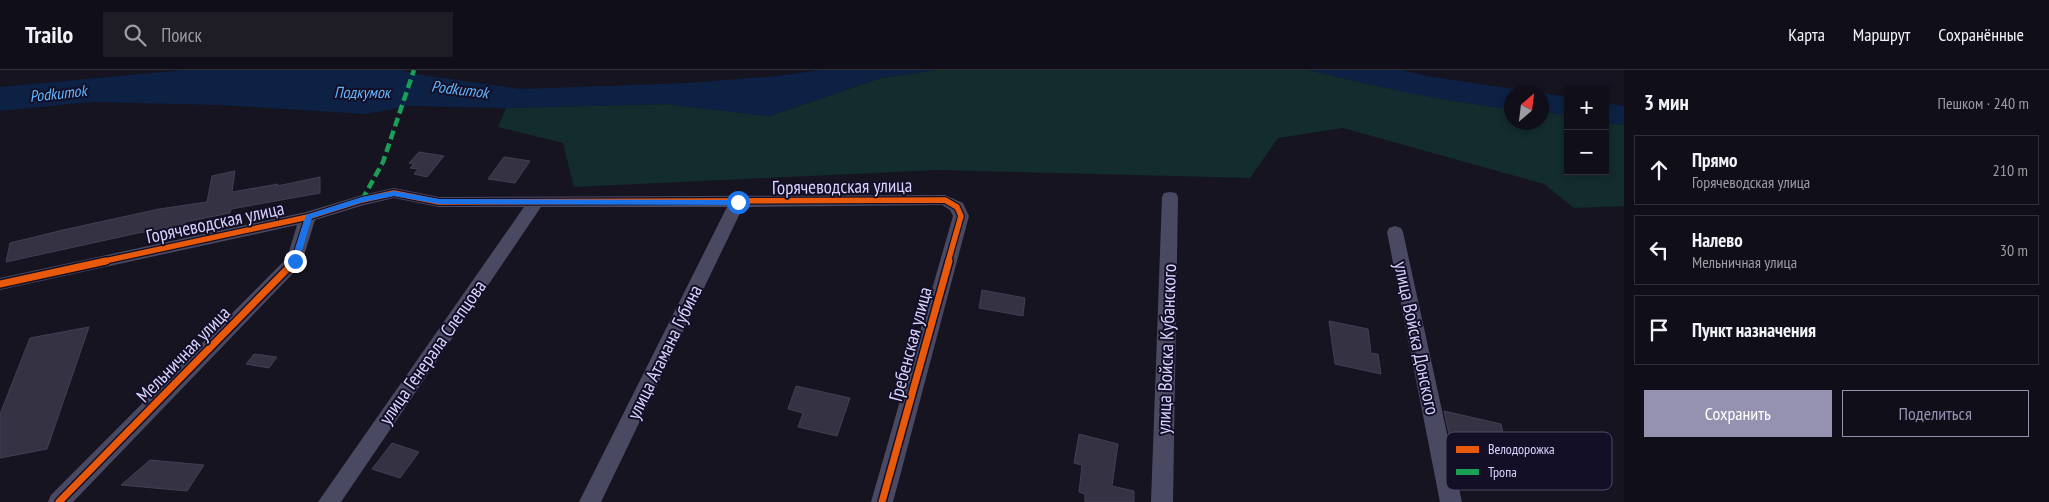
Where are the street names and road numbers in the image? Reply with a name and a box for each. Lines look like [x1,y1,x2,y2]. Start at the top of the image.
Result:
street label: Горячеводская улица [772,173,912,199]
street label: Горячеводская улица [144,196,286,248]
street label: улица Войска Донского [1389,259,1445,417]
street label: улица Войска Кубанского [1151,263,1181,435]
street label: улица Генерала Слепцова [373,275,491,429]
street label: улица Атамана Губина [621,281,707,423]
street label: Гребенская улица [883,284,937,404]
street label: Мельничная улица [131,301,235,407]

